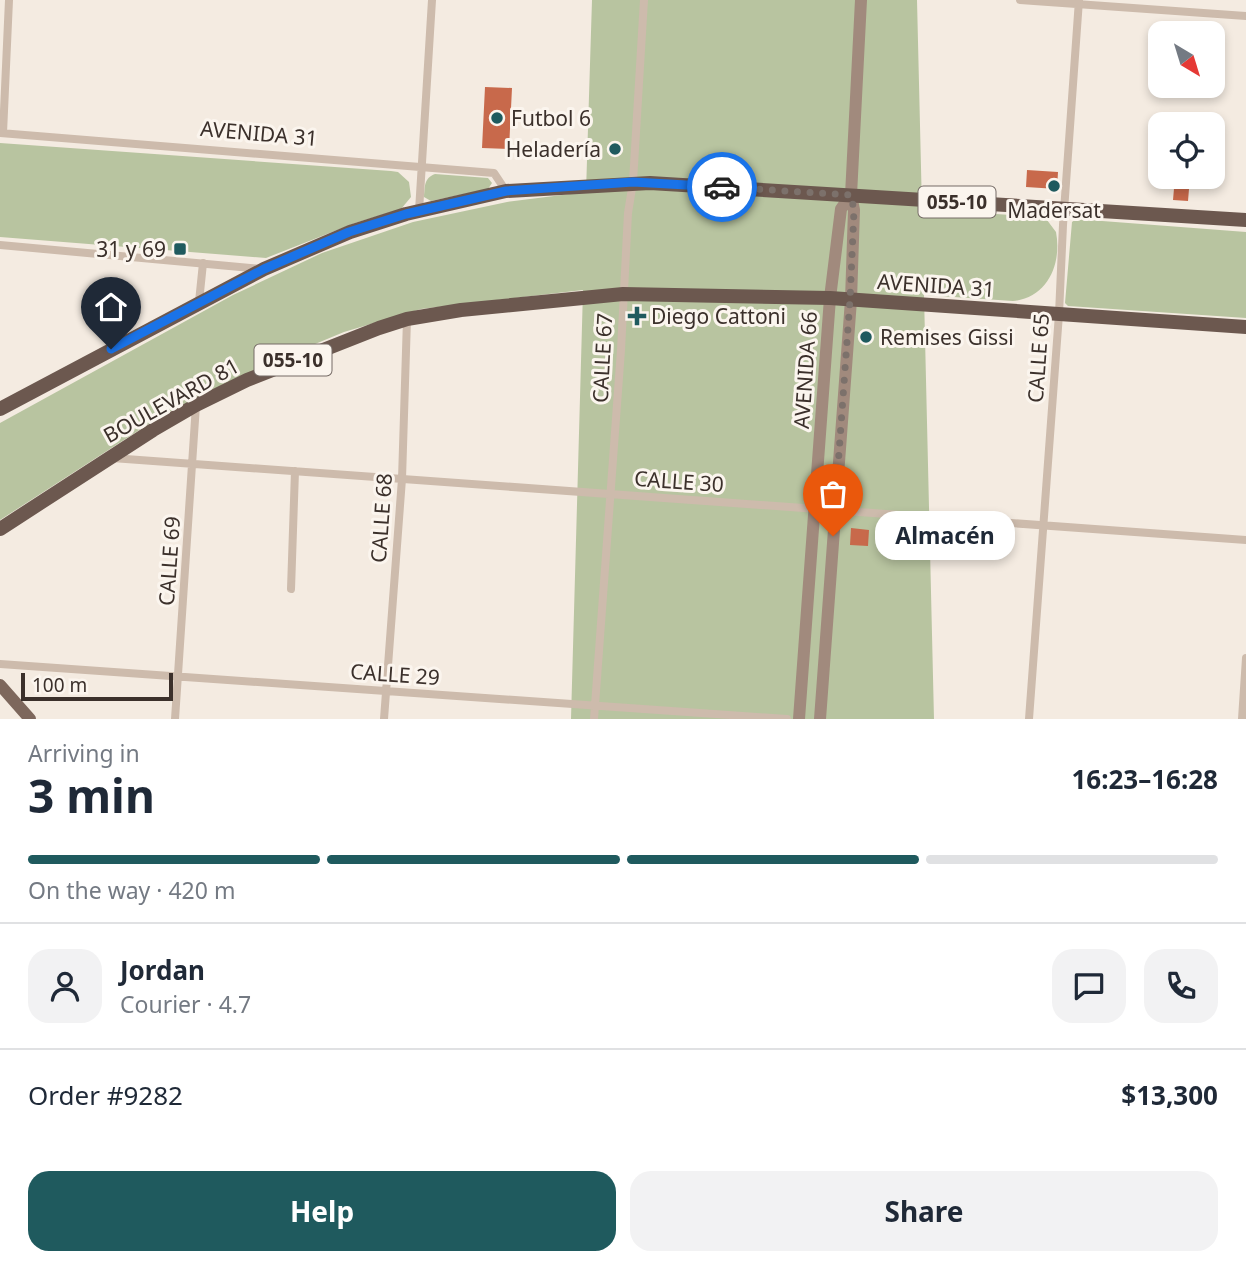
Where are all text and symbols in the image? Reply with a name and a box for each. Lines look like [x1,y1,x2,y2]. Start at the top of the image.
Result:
north arrow [1148,21,1225,98]
map controls [1148,21,1225,189]
place label: Futbol 6 [511,104,591,132]
marker: Futbol 6 [489,110,505,126]
button: locate [1148,112,1225,189]
street label: AVENIDA 31 [199,114,319,152]
place label: Heladería [506,135,601,163]
marker: Heladería [607,141,623,157]
courier [687,152,757,222]
icon: car [703,168,741,206]
marker: Madersat [1046,178,1062,194]
road number: 055-10 [918,186,996,218]
place label: Madersat [1007,196,1101,224]
place label: 31 y 69 [96,235,166,263]
marker: 31 y 69 [172,241,188,257]
street label: AVENIDA 31 [876,267,996,303]
pin [81,277,141,349]
icon: home [92,288,130,326]
place label: Diego Cattoni [651,302,786,330]
marker: Diego Cattoni [629,308,645,324]
street label: AVENIDA 66 [787,310,823,430]
street label: CALLE 67 [586,312,618,404]
street label: CALLE 65 [1021,312,1055,404]
place label: Remises Gissi [880,323,1014,351]
marker: Remises Gissi [858,329,874,345]
road number: 055-10 [254,344,332,376]
street label: BOULEVARD 81 [98,351,244,449]
street label: CALLE 30 [633,464,725,498]
pin [803,464,863,536]
street label: CALLE 68 [364,472,398,564]
icon: bag [814,475,852,513]
callout: Almacén [875,512,1015,560]
street label: CALLE 69 [152,515,186,607]
text: Almacén [895,519,995,551]
street label: CALLE 29 [349,657,441,691]
scale bar [21,670,173,702]
text: 100 m [32,672,87,698]
text: Arriving in [28,737,140,769]
text: 16:23–16:28 [1071,761,1218,797]
text: 3 min [28,764,155,826]
text: On the way · 420 m [28,874,235,906]
button: person [28,949,102,1023]
button: chat [1052,949,1126,1023]
button: phone [1144,949,1218,1023]
text: Jordan [120,952,205,988]
text: Courier · 4.7 [120,988,251,1020]
text: Order #9282 [28,1077,183,1113]
text: $13,300 [1121,1077,1218,1113]
button: Help [28,1171,616,1251]
button: Share [630,1171,1218,1251]

